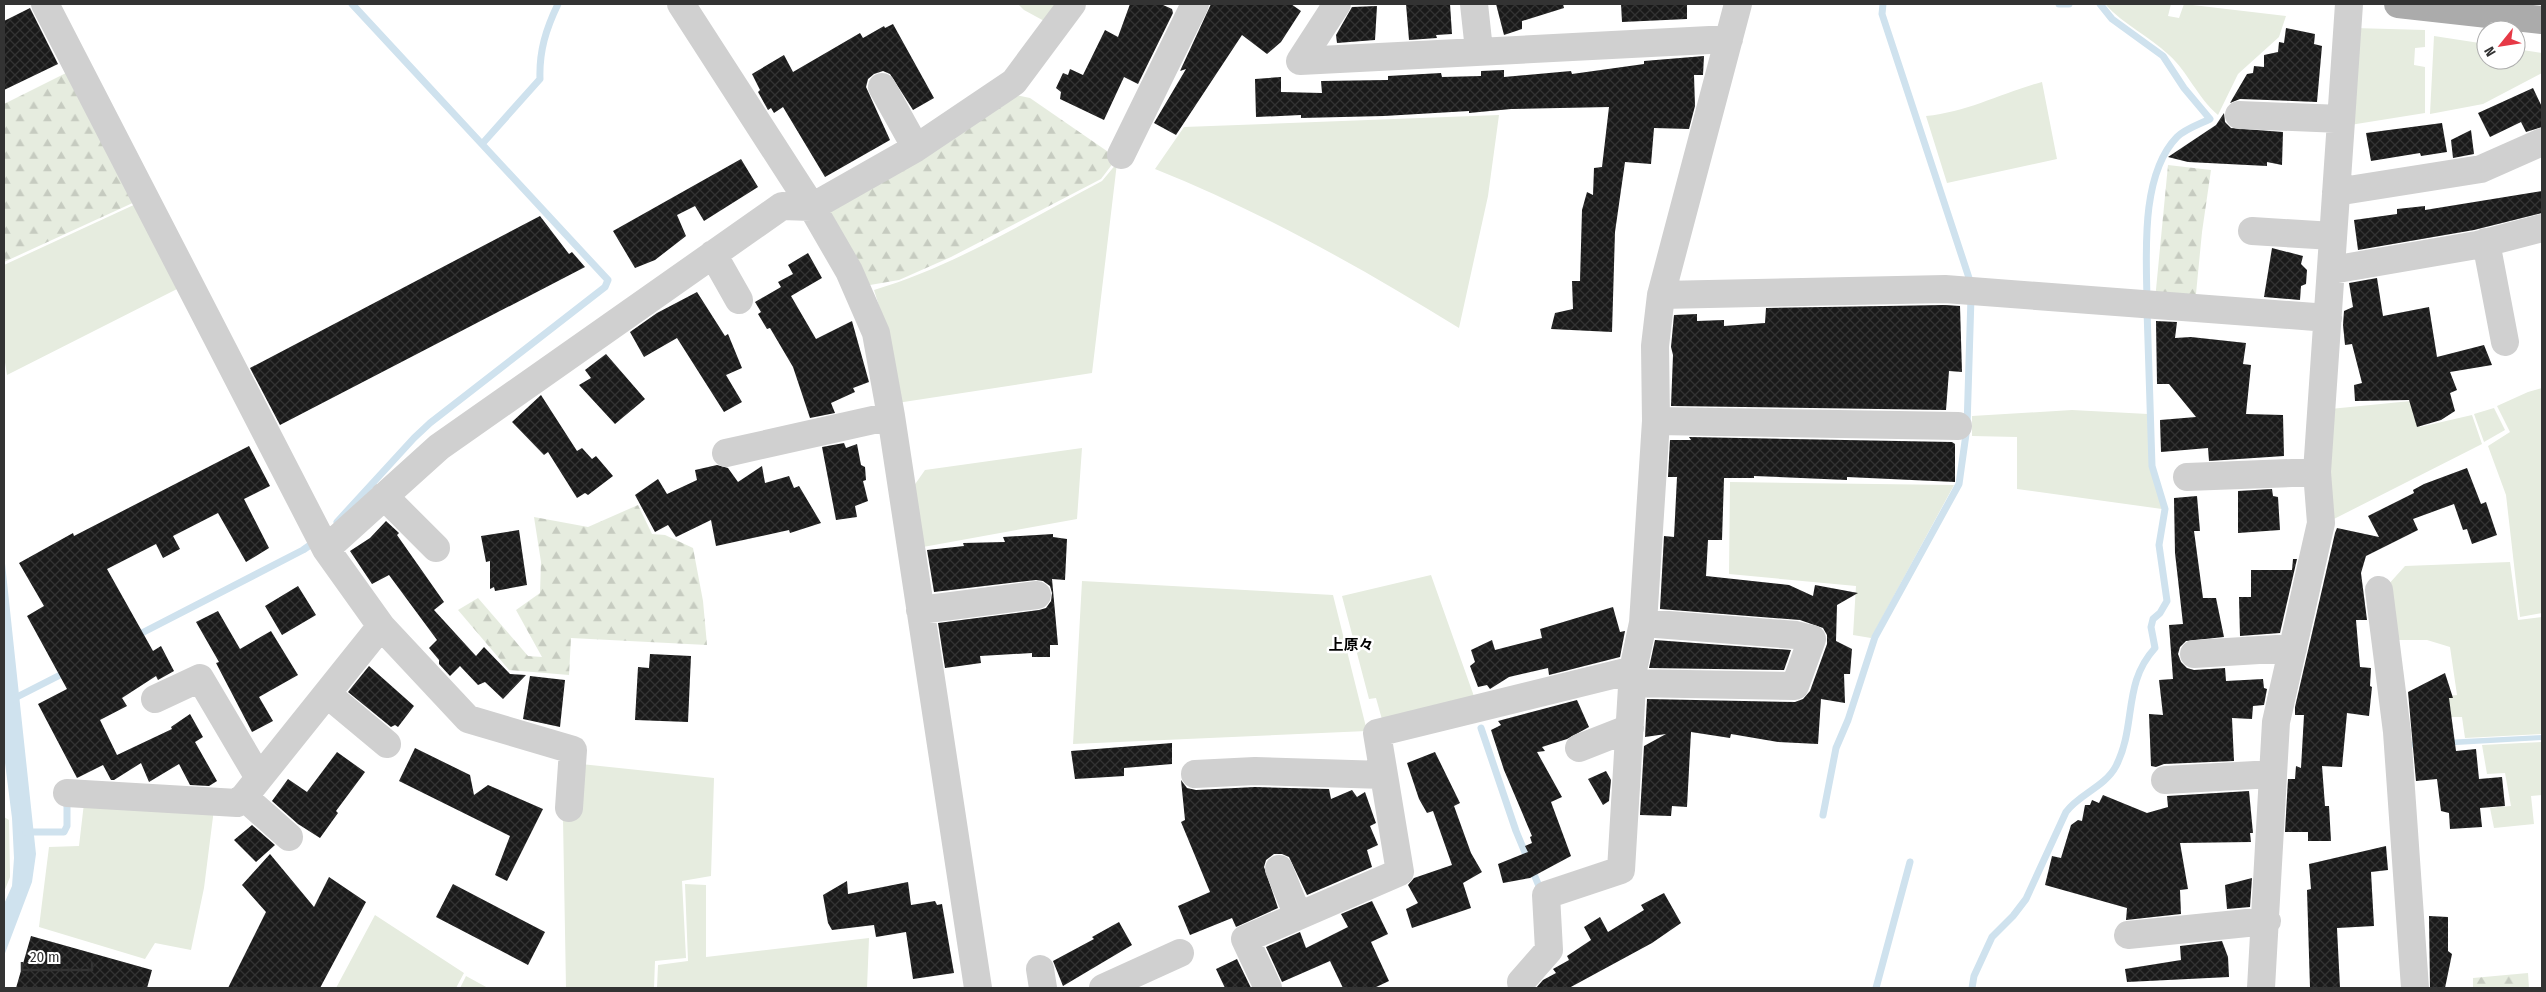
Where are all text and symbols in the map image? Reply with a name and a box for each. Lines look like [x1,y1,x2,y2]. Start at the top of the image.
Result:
north arrow [2476,20,2526,70]
text: N [2481,43,2500,59]
district label: 上原々 [1328,636,1374,654]
scale bar [22,940,92,972]
text: 20 m [30,948,60,966]

